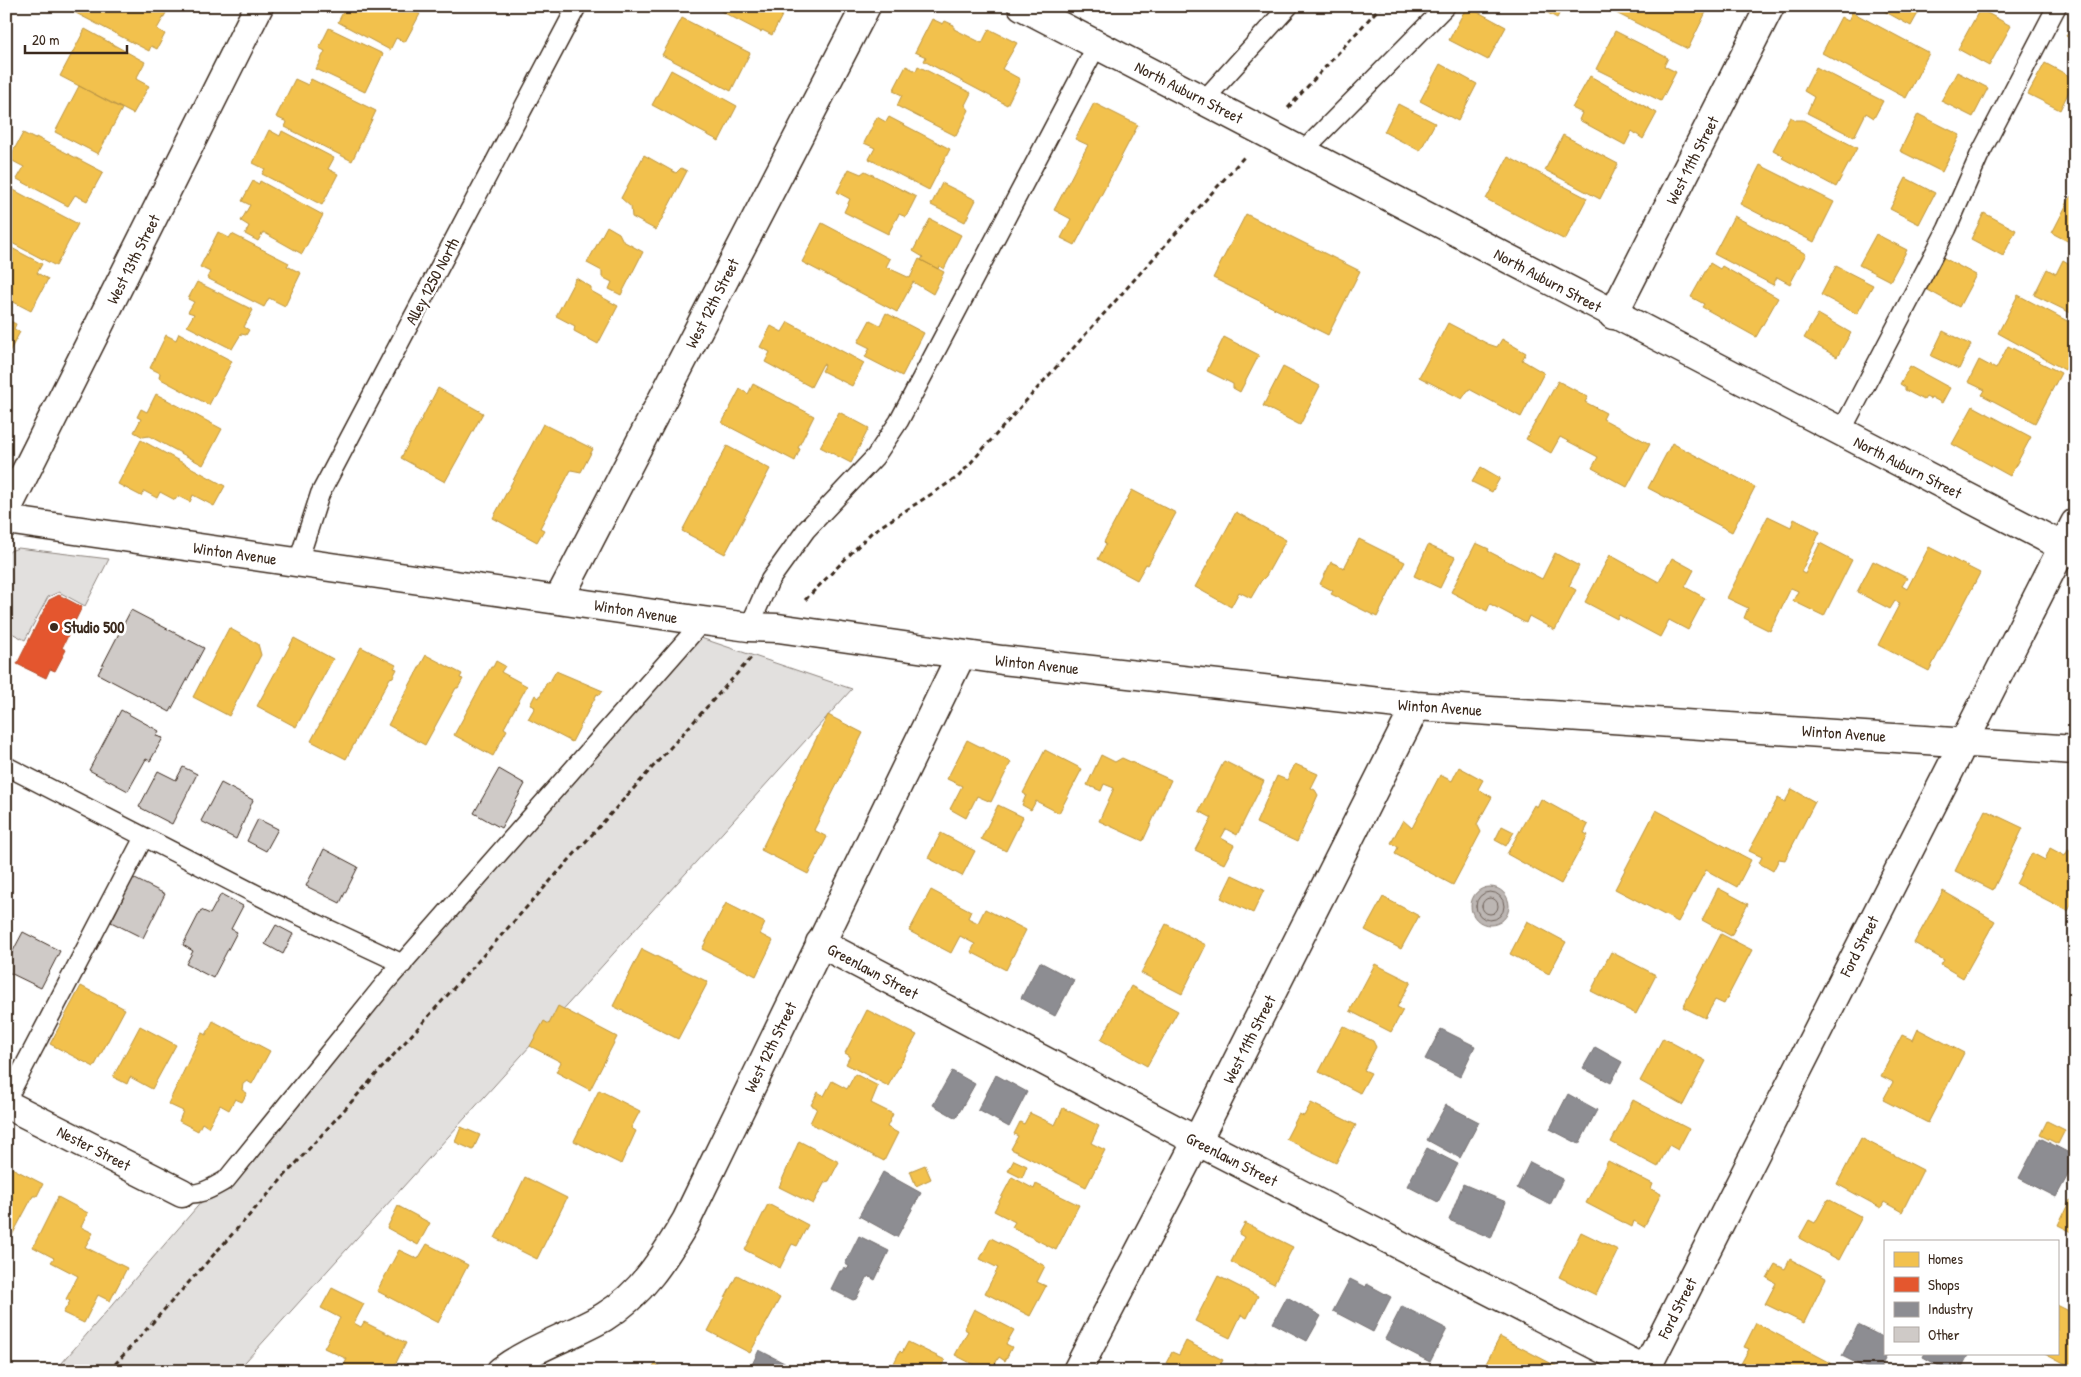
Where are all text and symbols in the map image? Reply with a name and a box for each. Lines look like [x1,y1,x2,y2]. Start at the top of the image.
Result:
scale bar [25,22,128,54]
text: 20 m [32,29,59,50]
street label: North Auburn Street [1131,55,1247,129]
street label: West 11th Street [1660,112,1724,208]
street label: West 13th Street [101,210,165,308]
street label: Alley 1250 North [400,233,464,328]
street label: North Auburn Street [1491,242,1606,318]
street label: West 12th Street [680,254,744,352]
street label: North Auburn Street [1850,430,1966,504]
street label: Winton Avenue [192,536,279,570]
street label: Winton Avenue [593,594,680,629]
place label: Studio 500 [64,616,124,638]
marker: Studio 500 [48,621,60,633]
street label: Winton Avenue [994,649,1081,679]
street label: Winton Avenue [1397,693,1483,721]
street label: Winton Avenue [1801,719,1887,747]
street label: Ford Street [1834,911,1884,981]
street label: Greenlawn Street [824,938,923,1004]
street label: West 11th Street [1217,991,1281,1087]
street label: West 12th Street [739,998,802,1096]
street label: Nester Street [53,1120,135,1176]
street label: Greenlawn Street [1182,1127,1282,1192]
legend [1884,1240,2058,1354]
text: Homes [1928,1248,1963,1269]
street label: Ford Street [1652,1273,1702,1343]
text: Shops [1928,1274,1960,1295]
text: Industry [1928,1298,1973,1319]
text: Other [1928,1324,1960,1345]

